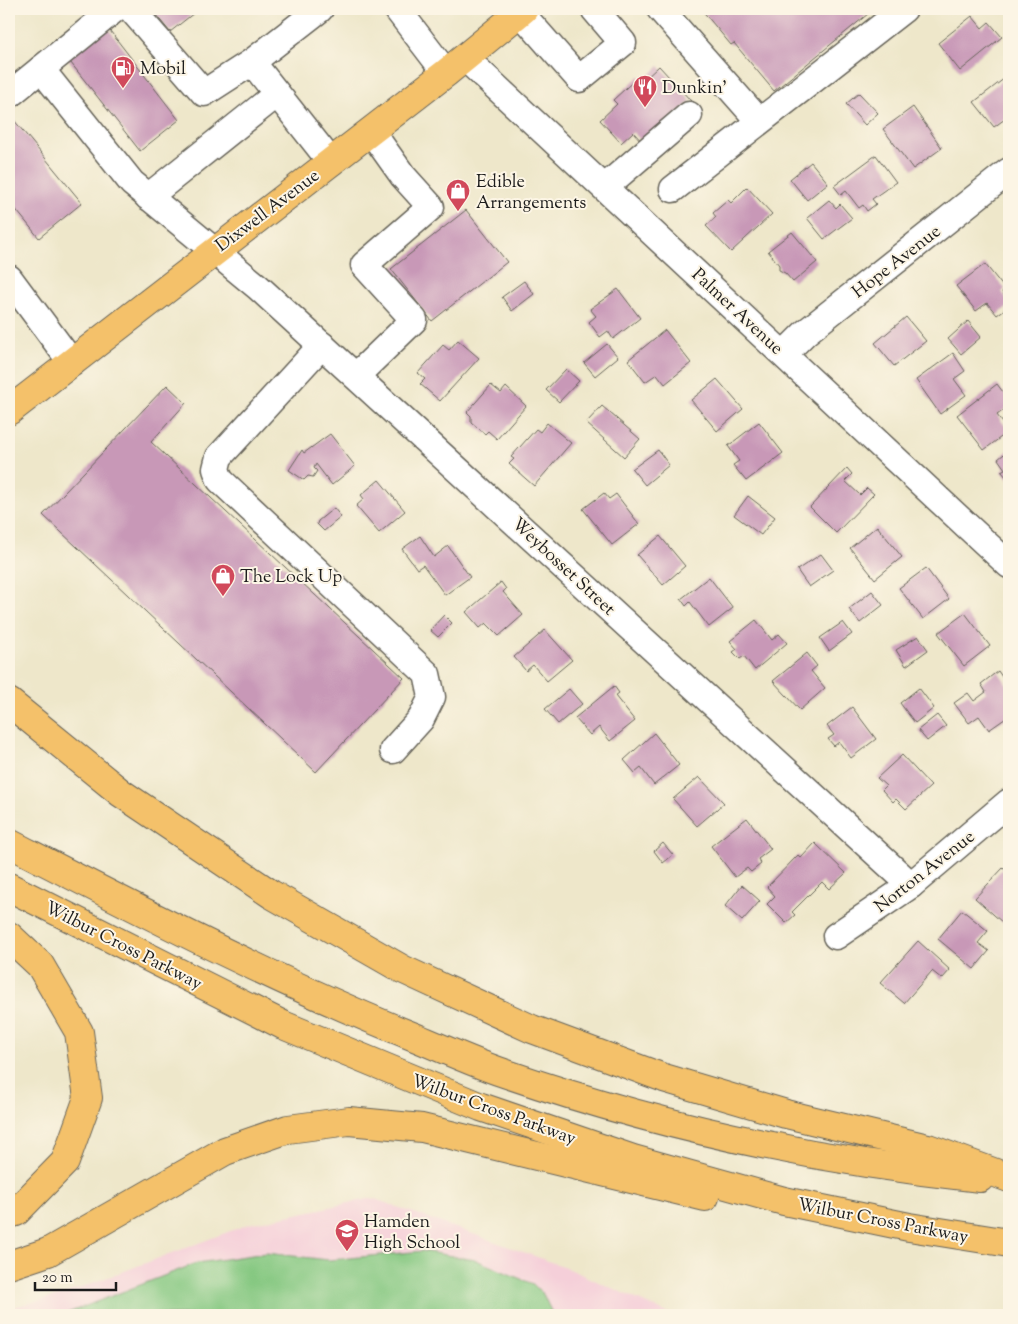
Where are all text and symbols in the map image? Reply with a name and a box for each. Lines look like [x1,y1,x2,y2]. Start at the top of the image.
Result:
fuel station icon: Mobil [110,55,136,89]
place label: Mobil [140,57,186,83]
restaurant icon: Dunkin' [632,74,658,108]
place label: Dunkin' [662,76,727,102]
street label: Dixwell Avenue [211,164,326,259]
place label: Edible Arrangements [476,170,586,217]
shop icon: Edible Arrangements [445,178,471,212]
street label: Hope Avenue [847,220,947,306]
street label: Palmer Avenue [685,263,788,362]
street label: Weybosset Street [505,512,620,623]
shop icon: The Lock Up [210,563,236,597]
place label: The Lock Up [240,565,342,591]
street label: Norton Avenue [869,825,981,920]
street label: Wilbur Cross Parkway [40,896,206,998]
street label: Wilbur Cross Parkway [407,1069,579,1153]
street label: Wilbur Cross Parkway [795,1193,970,1251]
place label: Hamden High School [364,1210,460,1257]
school or university icon: Hamden High School [334,1218,360,1252]
scale bar [35,1259,116,1291]
text: 20 m [42,1268,73,1289]

